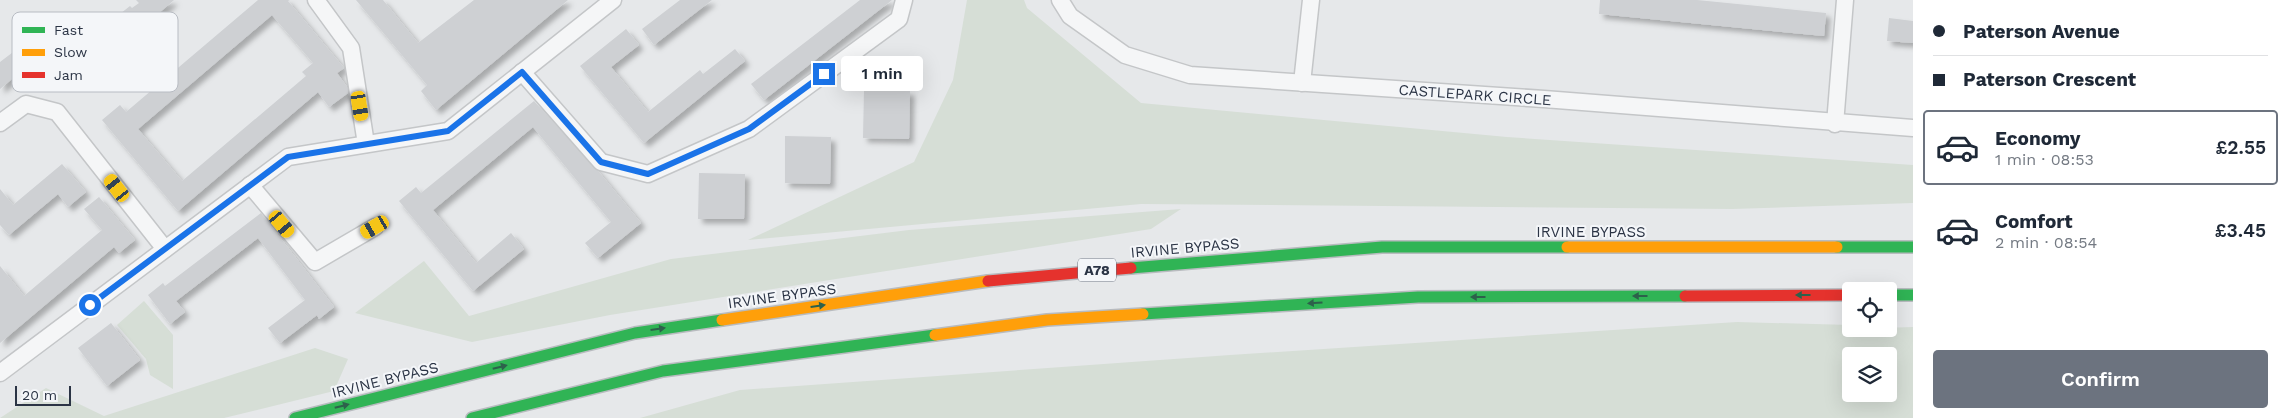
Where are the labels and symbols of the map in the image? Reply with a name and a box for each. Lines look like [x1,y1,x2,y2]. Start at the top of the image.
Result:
legend [12,12,178,92]
text: Fast [54,22,83,38]
text: Slow [54,44,87,60]
callout: 1 min [842,56,924,92]
route end [813,63,835,85]
text: Jam [54,67,83,83]
street label: CASTLEPARK CIRCLE [1398,81,1552,109]
car [350,90,369,122]
car [101,172,132,204]
car [266,208,297,240]
car [358,213,391,241]
street label: IRVINE BYPASS [1536,223,1646,241]
street label: IRVINE BYPASS [1130,234,1240,262]
road number: A78 [1078,258,1116,282]
street label: IRVINE BYPASS [727,279,837,313]
one-way arrow [1794,291,1810,299]
one-way arrow [1632,292,1648,300]
one-way arrow [1469,293,1485,301]
route start [79,294,101,316]
one-way arrow [1307,300,1323,308]
one-way arrow [811,301,827,309]
one-way arrow [650,325,666,333]
street label: IRVINE BYPASS [330,358,440,402]
one-way arrow [492,363,507,371]
scale bar [15,383,71,406]
one-way arrow [334,402,349,410]

